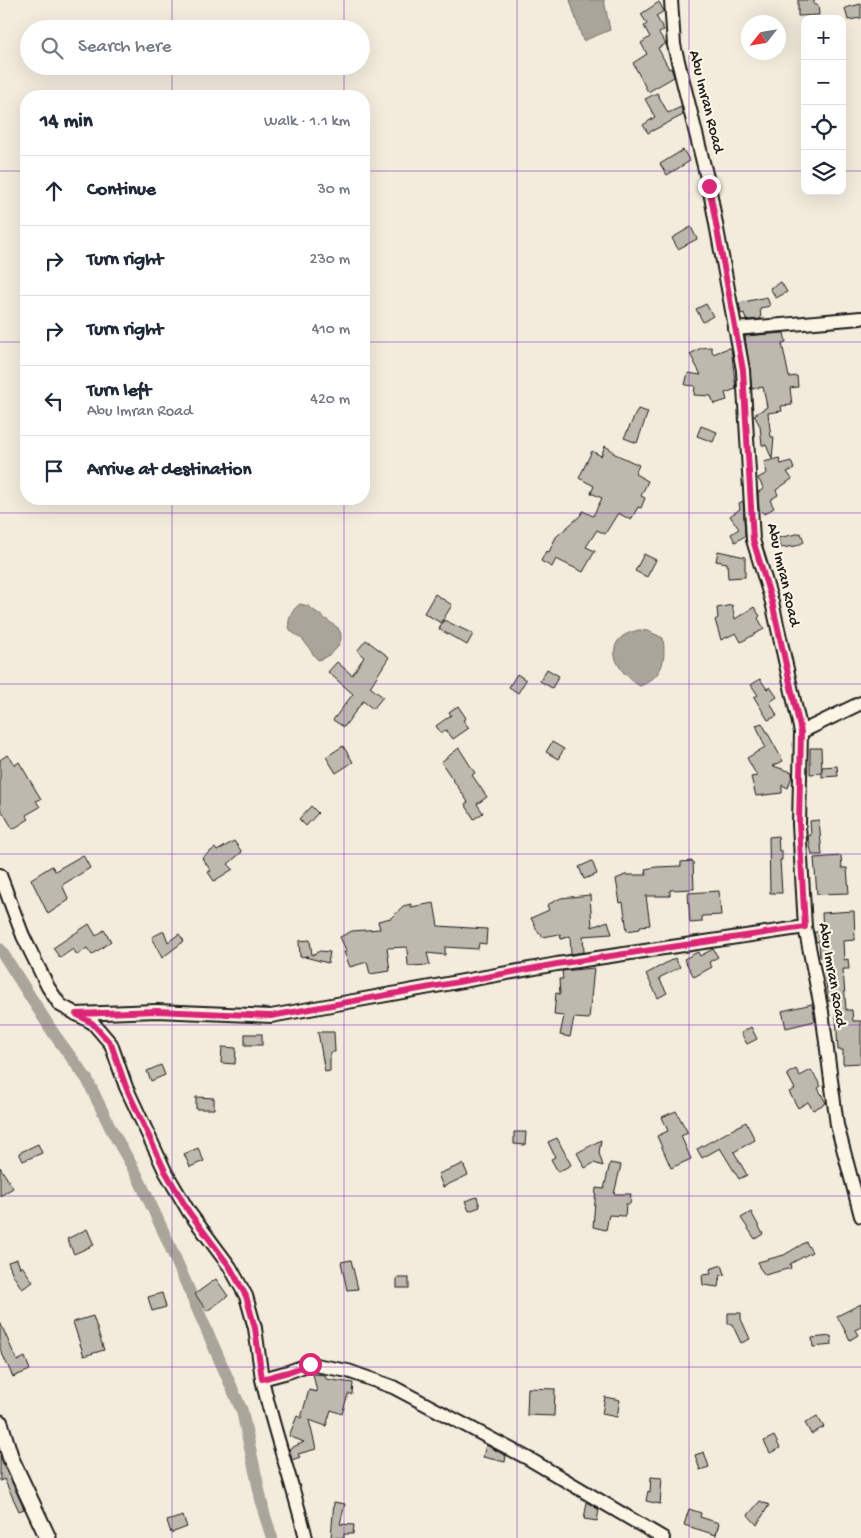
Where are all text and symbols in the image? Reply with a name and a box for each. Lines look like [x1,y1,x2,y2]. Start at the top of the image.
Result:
north arrow [741,15,786,60]
map controls [801,15,846,195]
button: + [801,15,846,60]
search box [20,20,370,75]
icon: search [38,34,66,62]
text: Search here [78,36,172,59]
street label: Abu Imran Road [683,49,727,157]
button: − [801,60,846,105]
button: locate [801,105,846,150]
text: 14 min [40,110,93,135]
text: Walk · 1.1 km [264,113,350,132]
button: layers [801,150,846,195]
route end [698,175,721,198]
icon: ahead [40,177,68,205]
text: Continue [87,179,156,202]
text: 30 m [317,181,350,200]
icon: right [40,247,68,275]
text: Turn right [87,249,163,272]
text: 230 m [310,251,350,270]
icon: right [40,317,68,345]
text: Turn right [87,319,163,342]
text: 410 m [312,321,350,340]
text: Turn left [87,380,151,403]
icon: left [40,387,68,415]
text: 420 m [310,391,350,410]
text: Abu Imran Road [87,403,192,422]
icon: arrive [40,457,68,485]
text: Arrive at destination [87,459,251,482]
street label: Abu Imran Road [761,522,803,630]
street label: Abu Imran Road [813,922,850,1030]
route start [299,1353,322,1376]

